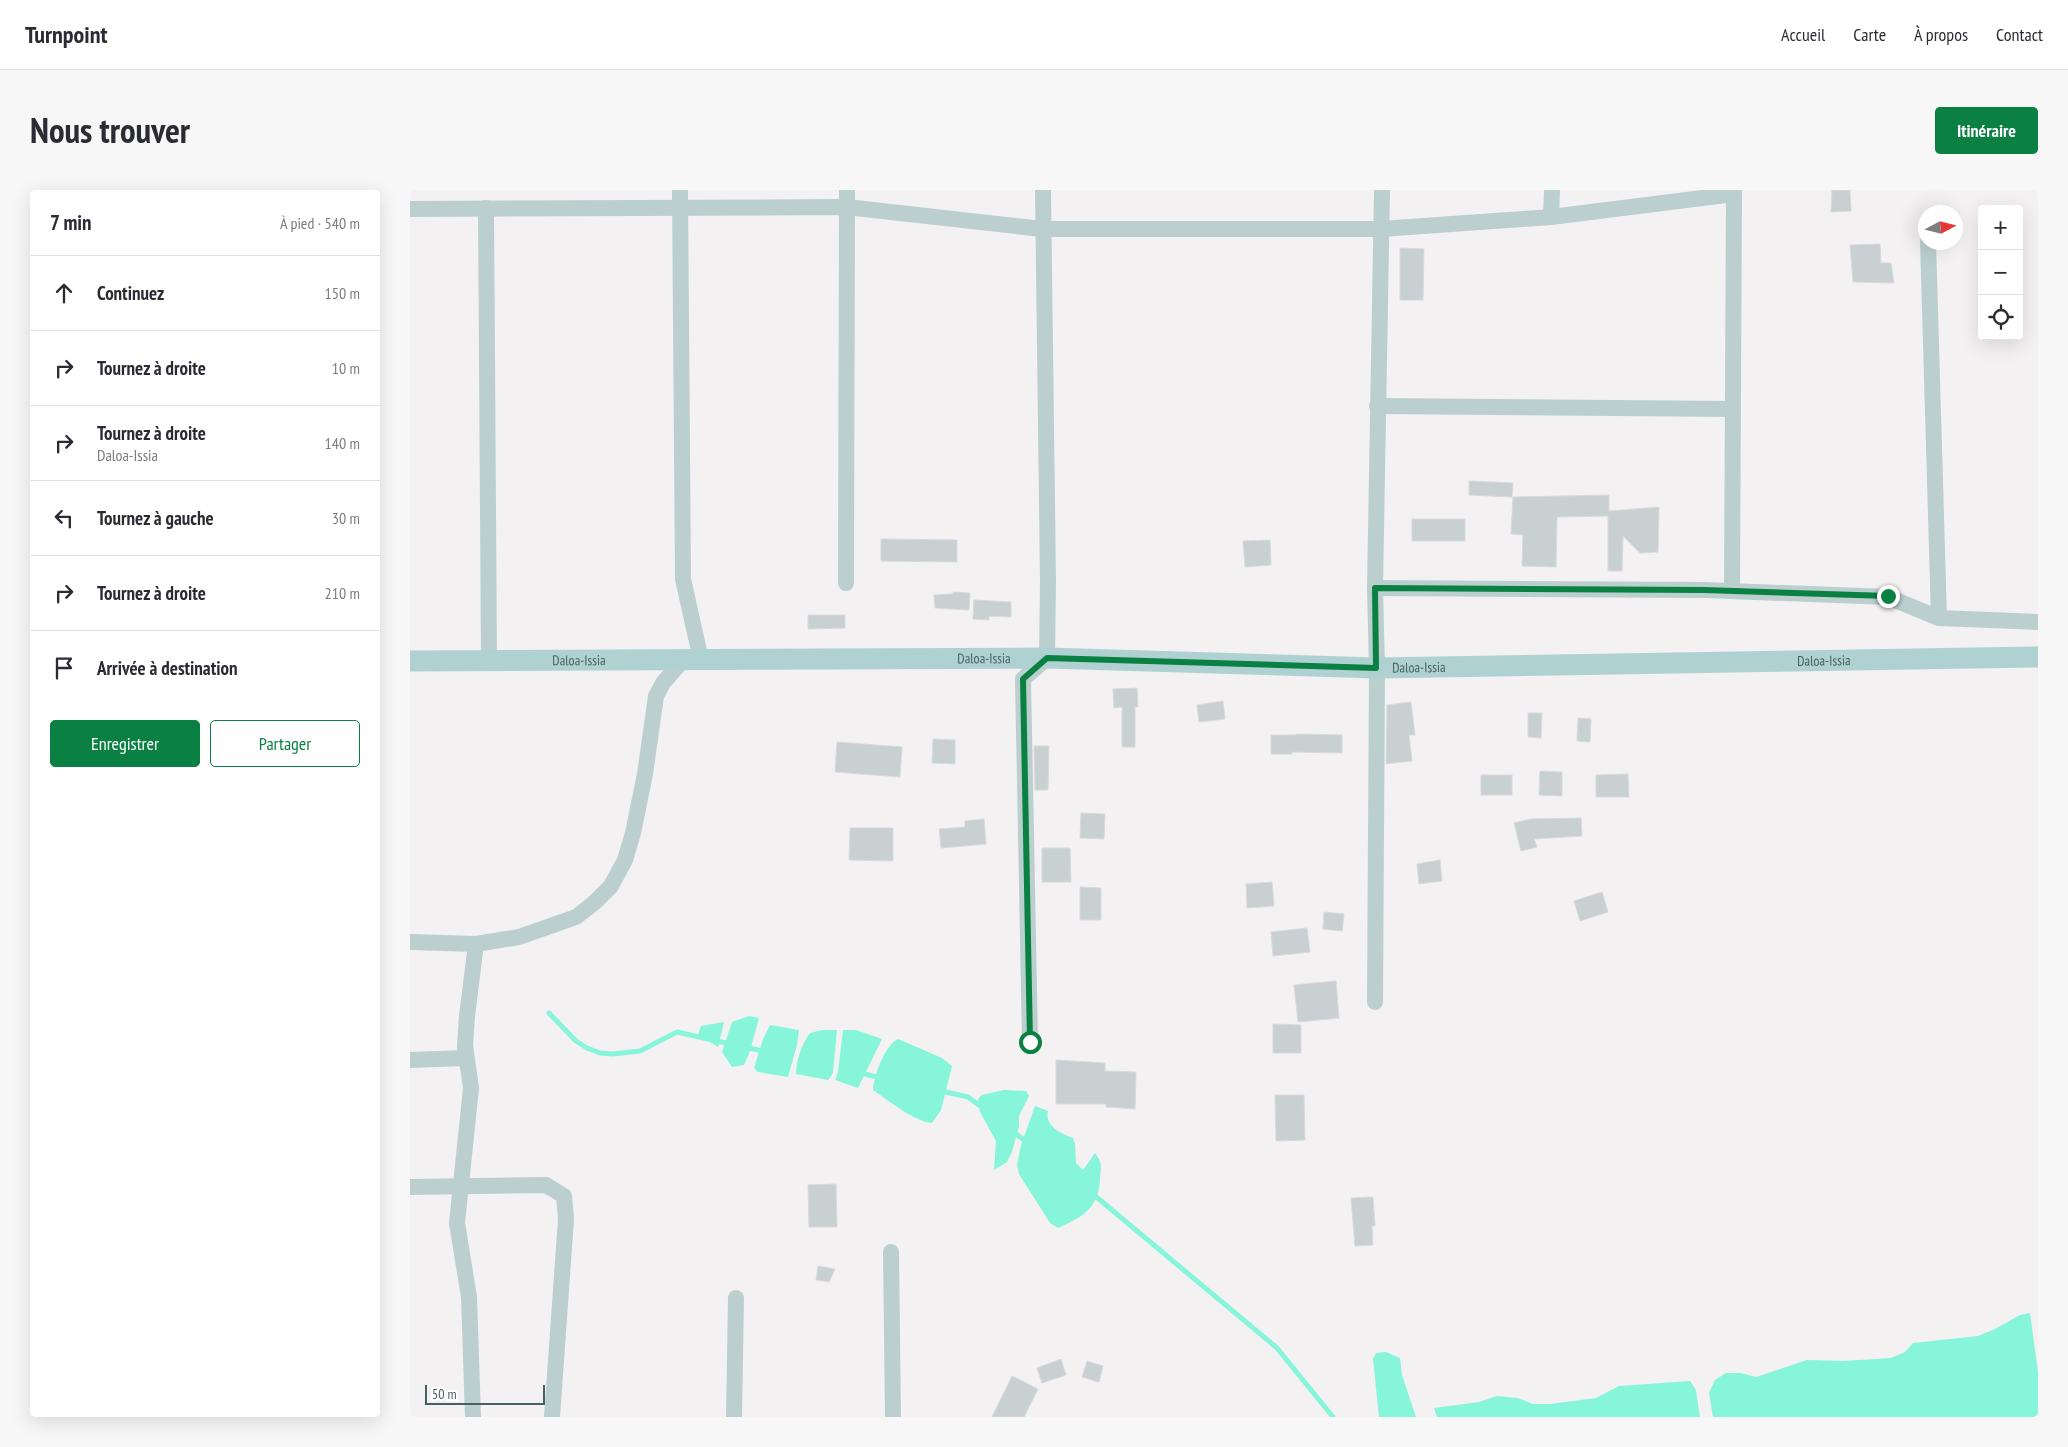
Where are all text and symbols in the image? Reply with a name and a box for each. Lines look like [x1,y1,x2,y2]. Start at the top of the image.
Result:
text: Turnpoint [25,19,107,50]
text: Accueil [1781,23,1825,46]
text: Carte [1853,23,1886,46]
text: À propos [1914,23,1968,46]
text: Contact [1996,23,2043,46]
text: Nous trouver [30,107,190,153]
button: Itinéraire [1935,107,2038,154]
north arrow [1918,205,1963,250]
map controls [1978,205,2023,340]
button: + [1978,205,2023,250]
text: 7 min [50,209,92,236]
text: À pied · 540 m [280,213,360,233]
button: − [1978,250,2023,295]
icon: ahead [50,279,78,307]
text: Continuez [97,281,164,305]
text: 150 m [325,283,360,303]
button: locate [1978,295,2023,340]
icon: right [50,354,78,382]
text: Tournez à droite [97,356,206,380]
text: 10 m [332,358,360,378]
text: Tournez à droite [97,421,206,445]
icon: right [50,429,78,457]
text: 140 m [325,433,360,453]
text: Daloa-Issia [97,445,158,465]
icon: left [50,504,78,532]
text: Tournez à gauche [97,506,214,530]
text: 30 m [332,508,360,528]
icon: right [50,579,78,607]
text: Tournez à droite [97,581,206,605]
text: 210 m [325,583,360,603]
route end [1877,585,1900,608]
street label: Daloa-Issia [957,649,1011,667]
street label: Daloa-Issia [552,651,606,669]
street label: Daloa-Issia [1797,651,1851,670]
icon: arrive [50,654,78,682]
text: Arrivée à destination [97,656,238,680]
street label: Daloa-Issia [1392,658,1446,677]
button: Enregistrer [50,720,200,767]
button: Partager [210,720,360,767]
route start [1019,1031,1042,1054]
scale bar [425,1382,545,1405]
text: 50 m [432,1385,457,1403]

